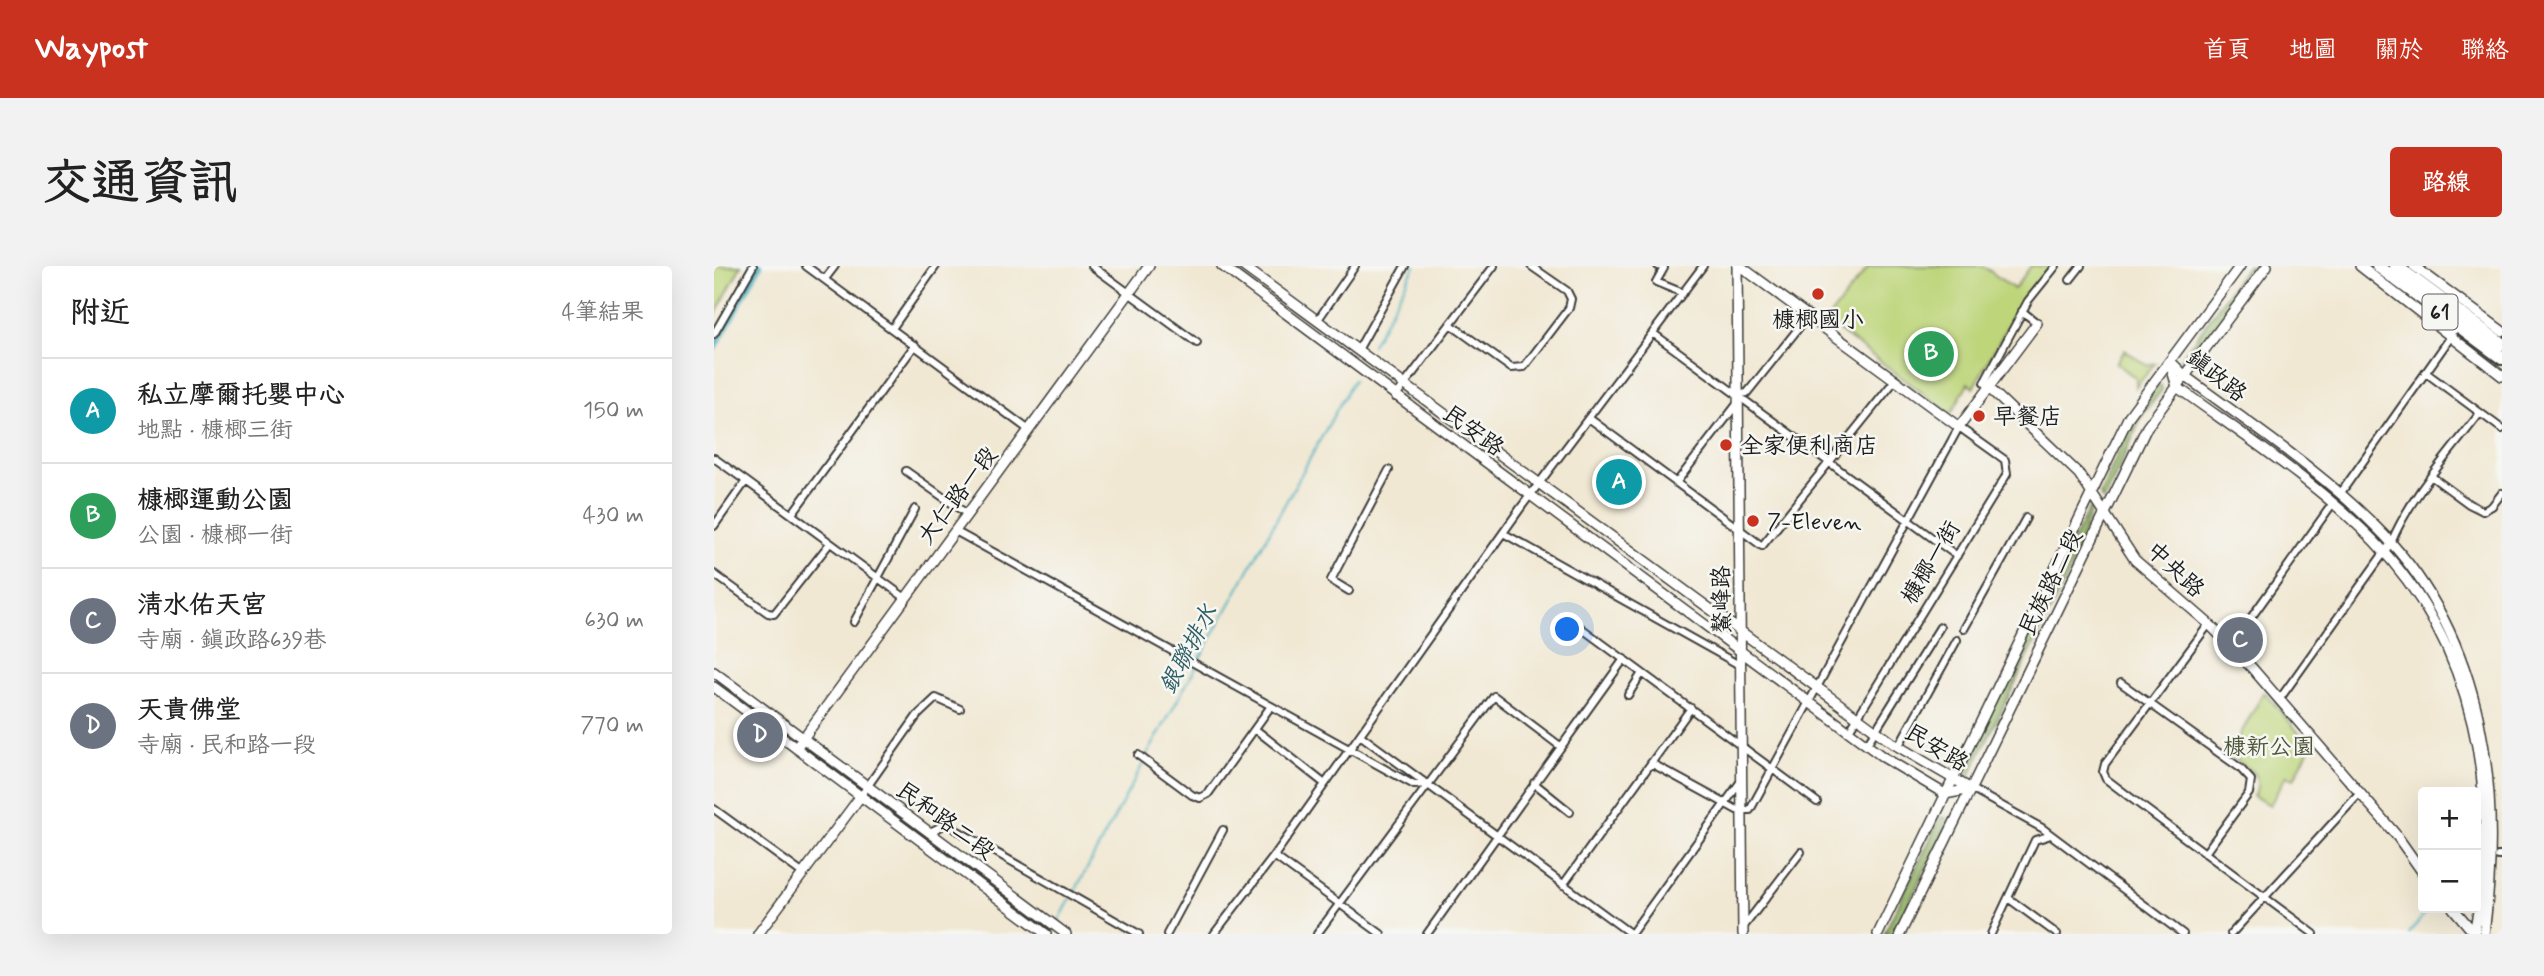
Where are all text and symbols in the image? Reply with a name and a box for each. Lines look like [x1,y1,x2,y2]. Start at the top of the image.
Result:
text: Waypost [35,27,148,71]
text: 首頁 [2203,35,2251,66]
text: 地圖 [2289,35,2337,66]
text: 關於 [2375,35,2423,66]
text: 聯絡 [2461,35,2509,66]
button: 路線 [2390,147,2502,217]
text: 交通資訊 [42,152,238,217]
marker: 槺榔國小 [1810,286,1826,302]
text: 附近 [70,294,130,333]
road number: 61 [2422,294,2458,330]
text: 4筆結果 [562,298,644,328]
place label: 槺榔國小 [1772,306,1864,336]
pin: B [1908,328,1954,380]
street label: 鎮政路 [2179,344,2252,410]
text: 私立摩爾托嬰中心 [137,379,345,413]
text: A [85,396,101,426]
text: 150 m [583,396,644,426]
street label: 民安路 [1436,399,1510,464]
place label: 早餐店 [1993,403,2062,433]
marker: 早餐店 [1971,408,1987,424]
text: 地點 · 槺榔三街 [137,416,293,446]
place label: 全家便利商店 [1740,432,1878,462]
marker: 全家便利商店 [1718,437,1734,453]
street label: 大仁路一段 [912,441,1005,551]
pin: A [1596,456,1642,508]
text: 槺榔運動公園 [137,484,293,518]
text: B [86,501,100,531]
text: 430 m [583,501,644,531]
place label: 7-Eleven [1767,508,1862,538]
marker: 7-Eleven [1745,513,1761,529]
street label: 槺榔一街 [1895,516,1968,610]
text: 公園 · 槺榔一街 [137,521,293,551]
street label: 民族路二段 [2013,525,2090,641]
street label: 中央路 [2139,536,2210,605]
street label: 鰲峰路 [1707,565,1739,635]
text: 清水佑天宮 [137,589,267,623]
water label: 銀聯排水 [1153,599,1226,699]
text: C [85,606,101,636]
text: 630 m [584,606,644,636]
your location [1550,612,1584,646]
pin: C [2217,614,2263,666]
text: 寺廟 · 鎮政路639巷 [137,626,326,656]
text: 天貴佛堂 [137,694,241,728]
pin: D [737,709,783,761]
text: D [85,711,101,741]
text: 770 m [580,711,644,741]
street label: 民安路 [1899,718,1973,779]
text: 寺廟 · 民和路一段 [137,731,316,761]
park label: 槺新公園 [2223,733,2315,763]
street label: 民和路二段 [889,776,1000,868]
map controls [2418,787,2481,913]
button: + [2418,787,2481,850]
button: − [2418,850,2481,913]

